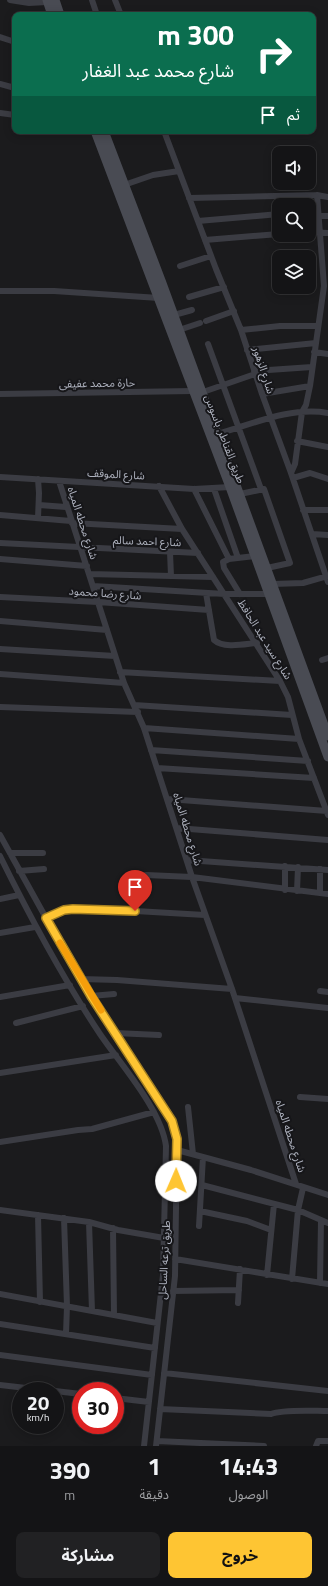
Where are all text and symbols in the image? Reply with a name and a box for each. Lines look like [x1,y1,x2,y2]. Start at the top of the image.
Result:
text: 300 m [157,13,234,56]
icon: right [248,28,300,80]
text: شارع محمد عبد الغفار [82,57,234,84]
text: ثم [287,103,300,126]
icon: arrive [257,104,279,126]
map controls [272,146,316,294]
button: sound [272,146,316,190]
button: search [272,198,316,242]
button: layers [272,250,316,294]
street label: شارع الزهور [249,343,279,396]
street label: حارة محمد عفيفى [59,374,136,392]
street label: طريق القناطر, باسوس [201,392,249,486]
street label: شارع الموقف [87,464,146,484]
street label: شارع محطه المياه [64,484,102,562]
street label: شارع احمد سالم [112,532,182,551]
street label: شارع رضا محمود [68,582,142,604]
street label: شارع سيد عبد الحافظ [234,596,296,683]
street label: شارع محطه المياه [169,790,207,868]
pin [118,870,152,911]
icon: arrive [124,876,146,898]
street label: شارع محطه المياه [272,1097,310,1175]
position arrow [155,1160,197,1202]
street label: طريق ترعه الساحل [154,1220,174,1300]
speed limit sign: 30 [72,1382,124,1434]
text: 20 [27,1387,49,1418]
text: km/h [27,1410,49,1425]
text: 1 [147,1448,161,1484]
text: 14:43 [219,1448,278,1484]
text: 390 [50,1452,90,1488]
text: دقيقة [139,1484,169,1504]
text: الوصول [229,1484,268,1504]
text: m [64,1485,75,1505]
button: مشاركة [16,1532,160,1578]
button: خروج [168,1532,312,1578]

